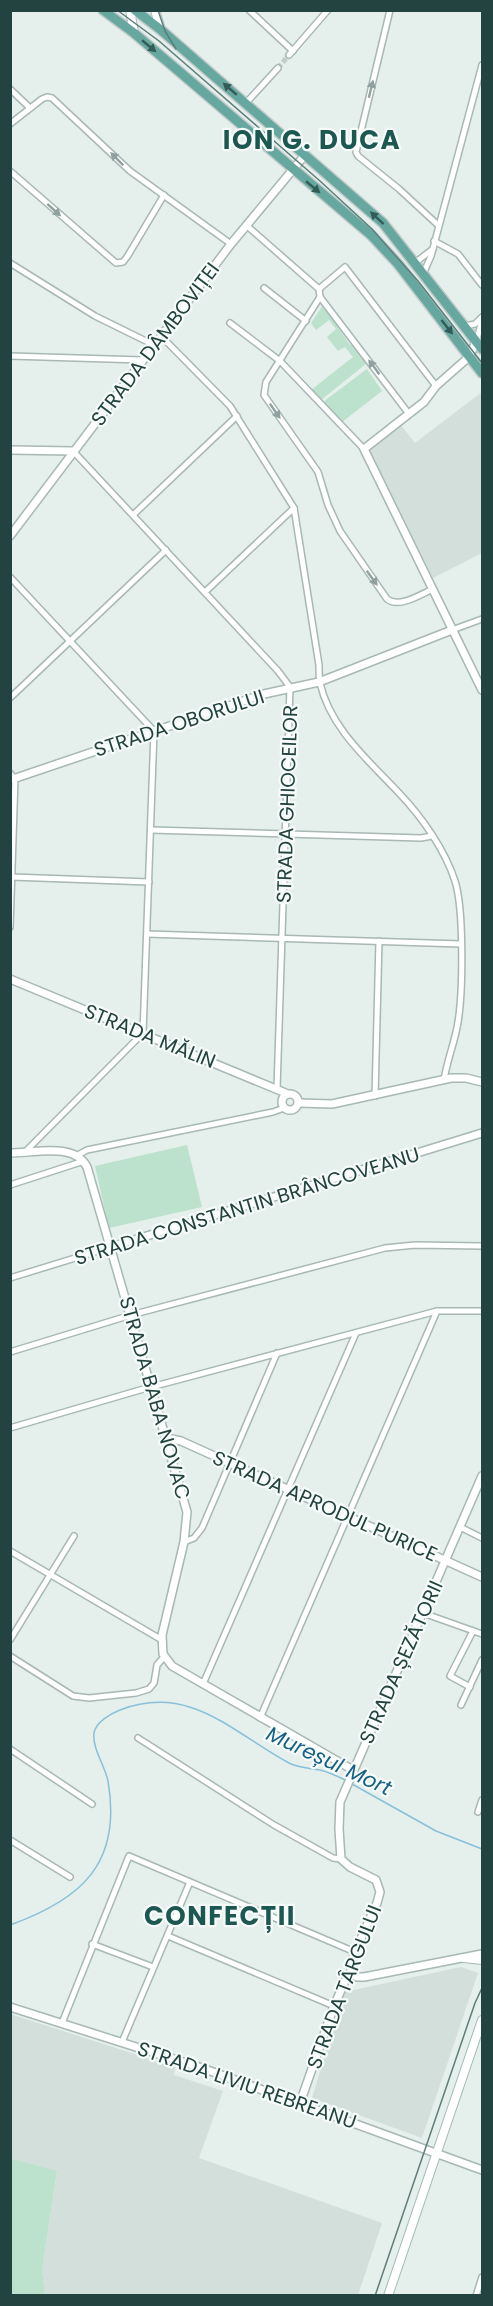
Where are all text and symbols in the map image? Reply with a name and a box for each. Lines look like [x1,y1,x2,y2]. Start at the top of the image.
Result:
one-way arrow [141,40,157,53]
one-way arrow [366,80,376,98]
one-way arrow [222,83,238,96]
district label: ION G. DUCA [223,122,401,158]
one-way arrow [110,152,125,166]
one-way arrow [305,180,320,193]
one-way arrow [46,203,61,216]
one-way arrow [371,211,385,225]
street label: STRADA DÂMBOVIȚEI [84,256,226,432]
one-way arrow [441,319,454,335]
one-way arrow [368,360,380,375]
one-way arrow [269,402,281,418]
one-way arrow [366,570,378,586]
street label: STRADA OBORULUI [90,682,268,764]
street label: STRADA GHIOCEILOR [270,704,304,904]
street label: STRADA MĂLIN [80,997,220,1075]
street label: STRADA CONSTANTIN BRÂNCOVEANU [71,1140,423,1272]
street label: STRADA BABA NOVAC [113,1293,197,1503]
street label: STRADA APRODUL PURICE [208,1444,442,1568]
street label: STRADA ȘEZĂTORII [352,1576,450,1748]
water label: Mureșul Mort [262,1719,397,1802]
district label: CONFECȚII [144,1898,296,1934]
street label: STRADA TÂRGULUI [300,1901,388,2073]
street label: STRADA LIVIU REBREANU [134,2034,360,2136]

